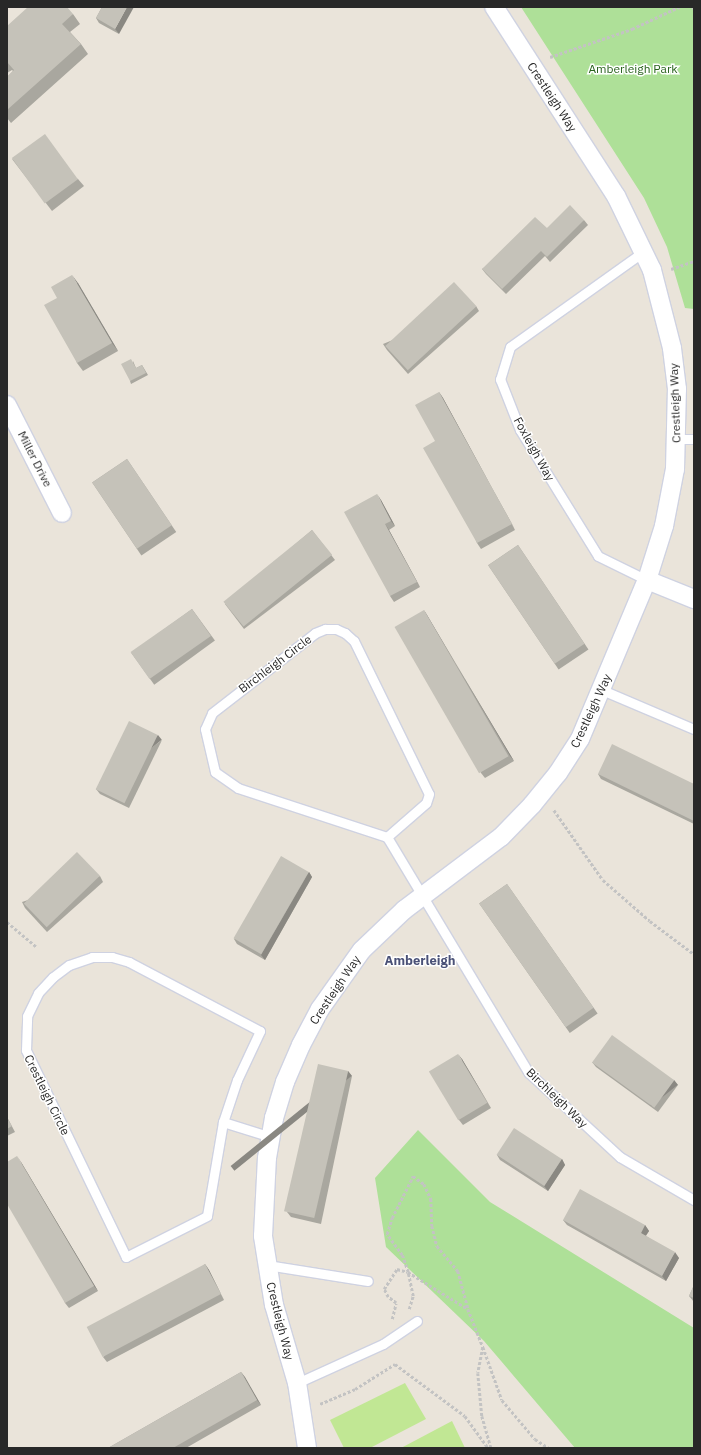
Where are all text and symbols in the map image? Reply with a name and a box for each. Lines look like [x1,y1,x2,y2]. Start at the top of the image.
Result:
street label: Crestleigh Way [524,59,580,135]
park label: Amberleigh Park [588,62,678,76]
street label: Crestleigh Way [666,363,684,443]
street label: Foxleigh Way [511,415,557,483]
street label: Miller Drive [15,429,55,489]
street label: Birchleigh Circle [236,632,314,696]
street label: Crestleigh Way [568,672,614,750]
street label: Crestleigh Way [307,953,363,1027]
district label: Amberleigh [385,953,455,969]
street label: Crestleigh Circle [21,1052,73,1138]
street label: Birchleigh Way [523,1065,591,1131]
street label: Crestleigh Way [263,1280,297,1362]

